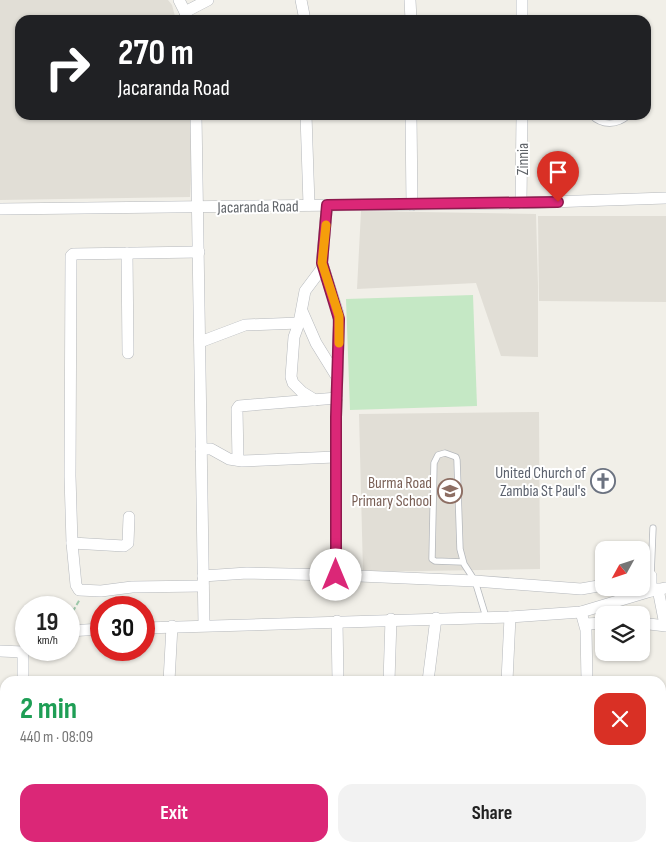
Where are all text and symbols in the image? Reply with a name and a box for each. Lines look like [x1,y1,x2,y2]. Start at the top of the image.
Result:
text: 270 m [118,32,194,75]
icon: right [35,35,100,100]
text: Jacaranda Road [118,75,230,102]
street label: Zinnia [514,143,533,175]
pin [537,151,579,202]
icon: arrive [544,158,572,186]
street label: Jacaranda Road [216,197,299,218]
place label: United Church of Zambia St Paul's [495,464,586,501]
church icon: United Church of Zambia St Paul's [590,468,616,494]
place label: Burma Road Primary School [351,474,432,511]
school or university icon: Burma Road Primary School [437,478,463,504]
north arrow [595,541,650,596]
map controls [595,541,650,661]
position arrow [309,548,361,600]
speed limit sign: 30 [90,596,155,661]
button: layers [595,606,650,661]
text: 19 [37,607,58,638]
text: km/h [37,633,58,648]
text: 2 min [20,691,77,727]
button: close [594,693,646,745]
text: 440 m · 08:09 [20,728,93,747]
button: Exit [20,784,328,842]
button: Share [338,784,646,842]

